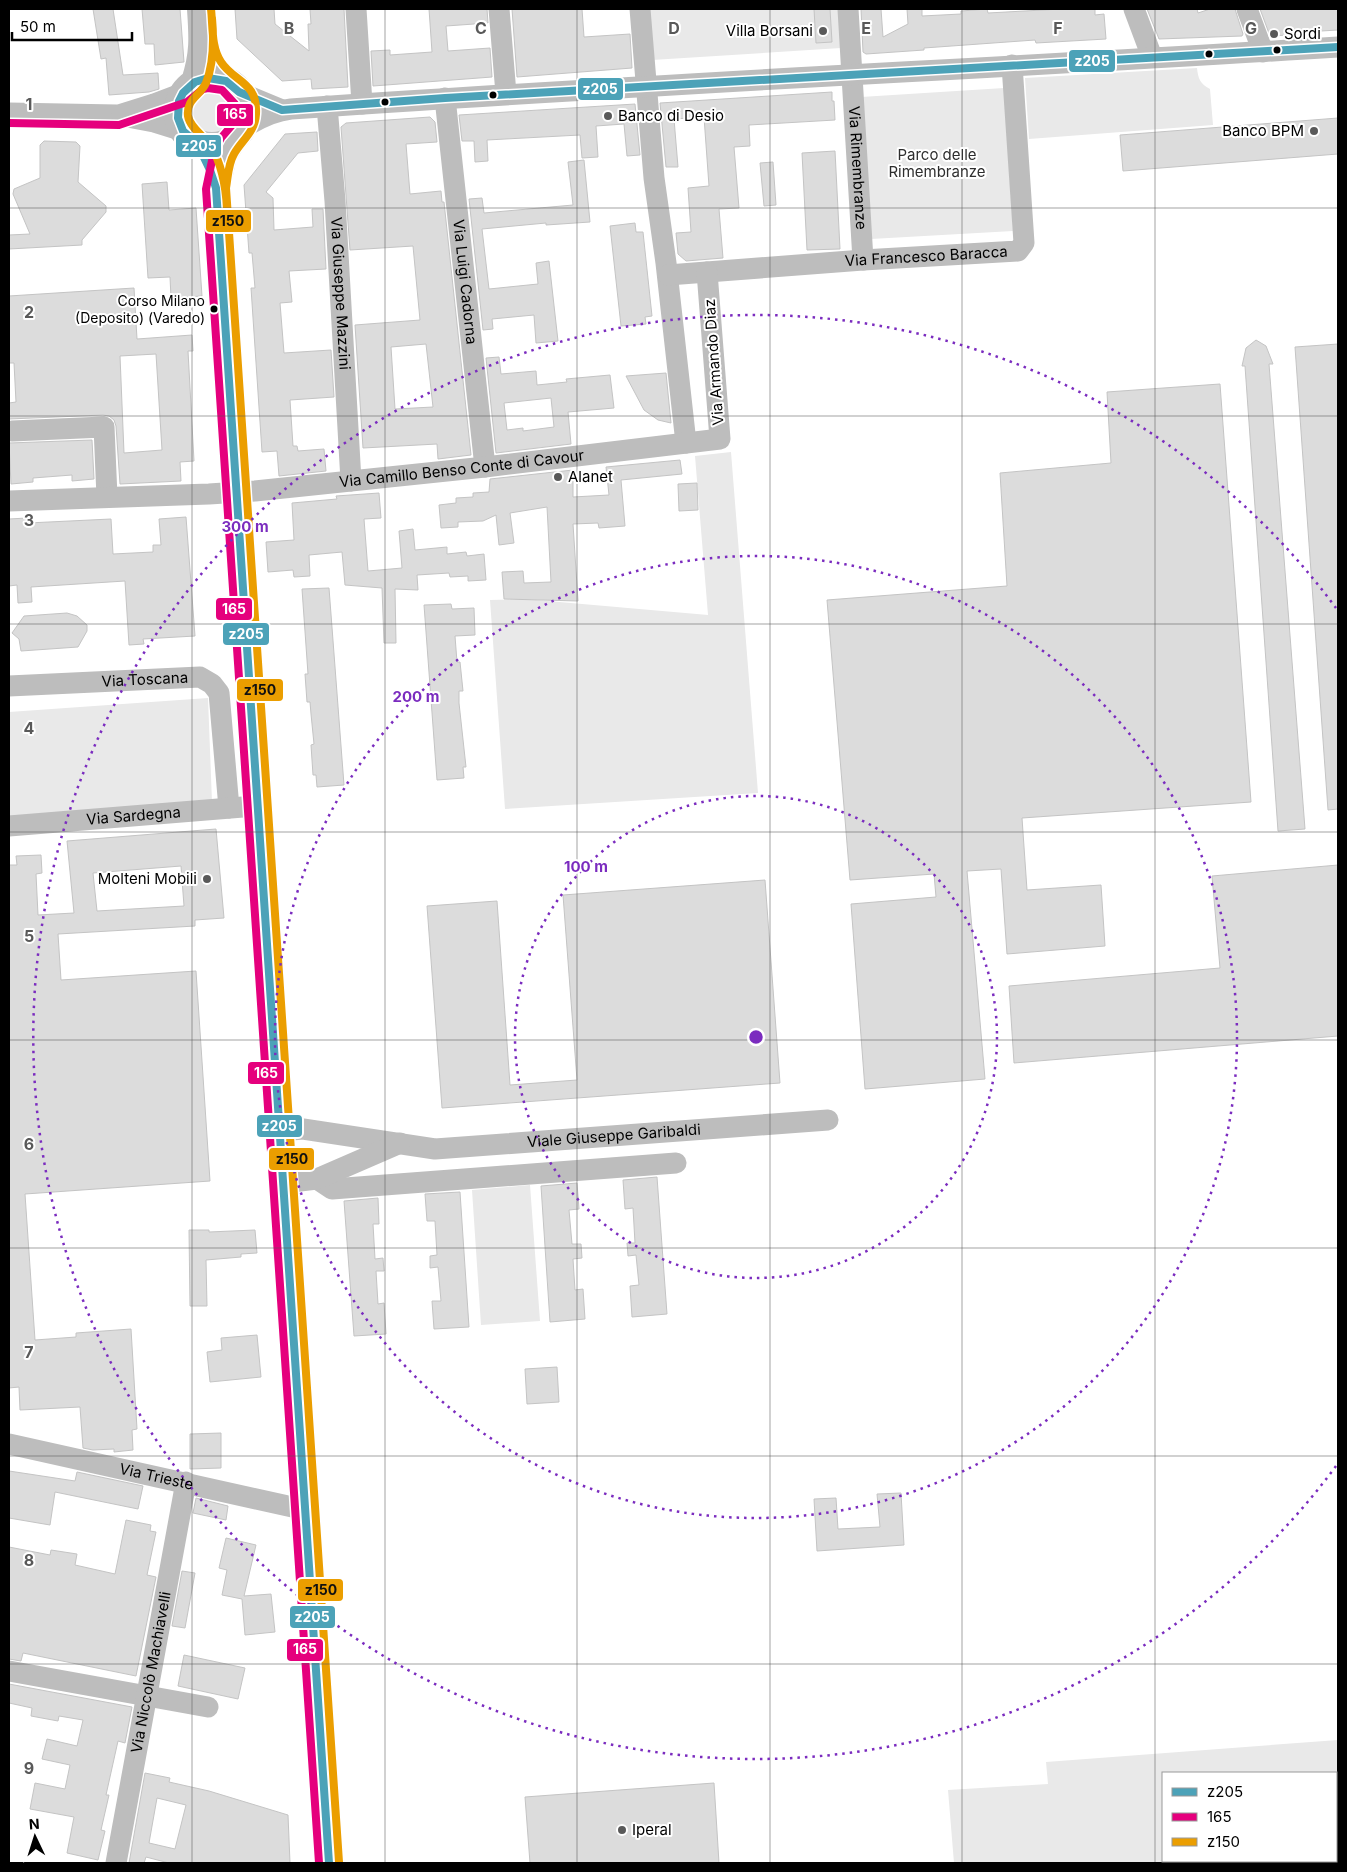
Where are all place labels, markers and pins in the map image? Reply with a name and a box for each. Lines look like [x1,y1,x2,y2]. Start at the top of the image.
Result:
place label: Villa Borsani [726,21,813,40]
place label: Sordi [1284,24,1321,43]
marker: Villa Borsani [817,25,829,37]
marker: Sordi [1268,28,1280,40]
unlabelled marker [1272,45,1282,55]
unlabelled marker [1204,49,1214,59]
unlabelled marker [488,90,498,100]
unlabelled marker [380,97,390,107]
place label: Banco di Desio [618,106,724,125]
marker: Banco di Desio [602,110,614,122]
place label: Banco BPM [1222,121,1304,140]
marker: Banco BPM [1308,125,1320,137]
place label: Corso Milano (Deposito) (Varedo) [75,292,205,326]
marker: Corso Milano (Deposito) (Varedo) [209,304,219,314]
place label: Alanet [568,467,613,486]
marker: Alanet [552,471,564,483]
place label: Molteni Mobili [98,869,197,888]
marker: Molteni Mobili [201,873,213,885]
centre of rings [747,1028,765,1046]
place label: Iperal [632,1820,672,1839]
marker: Iperal [616,1824,628,1836]

